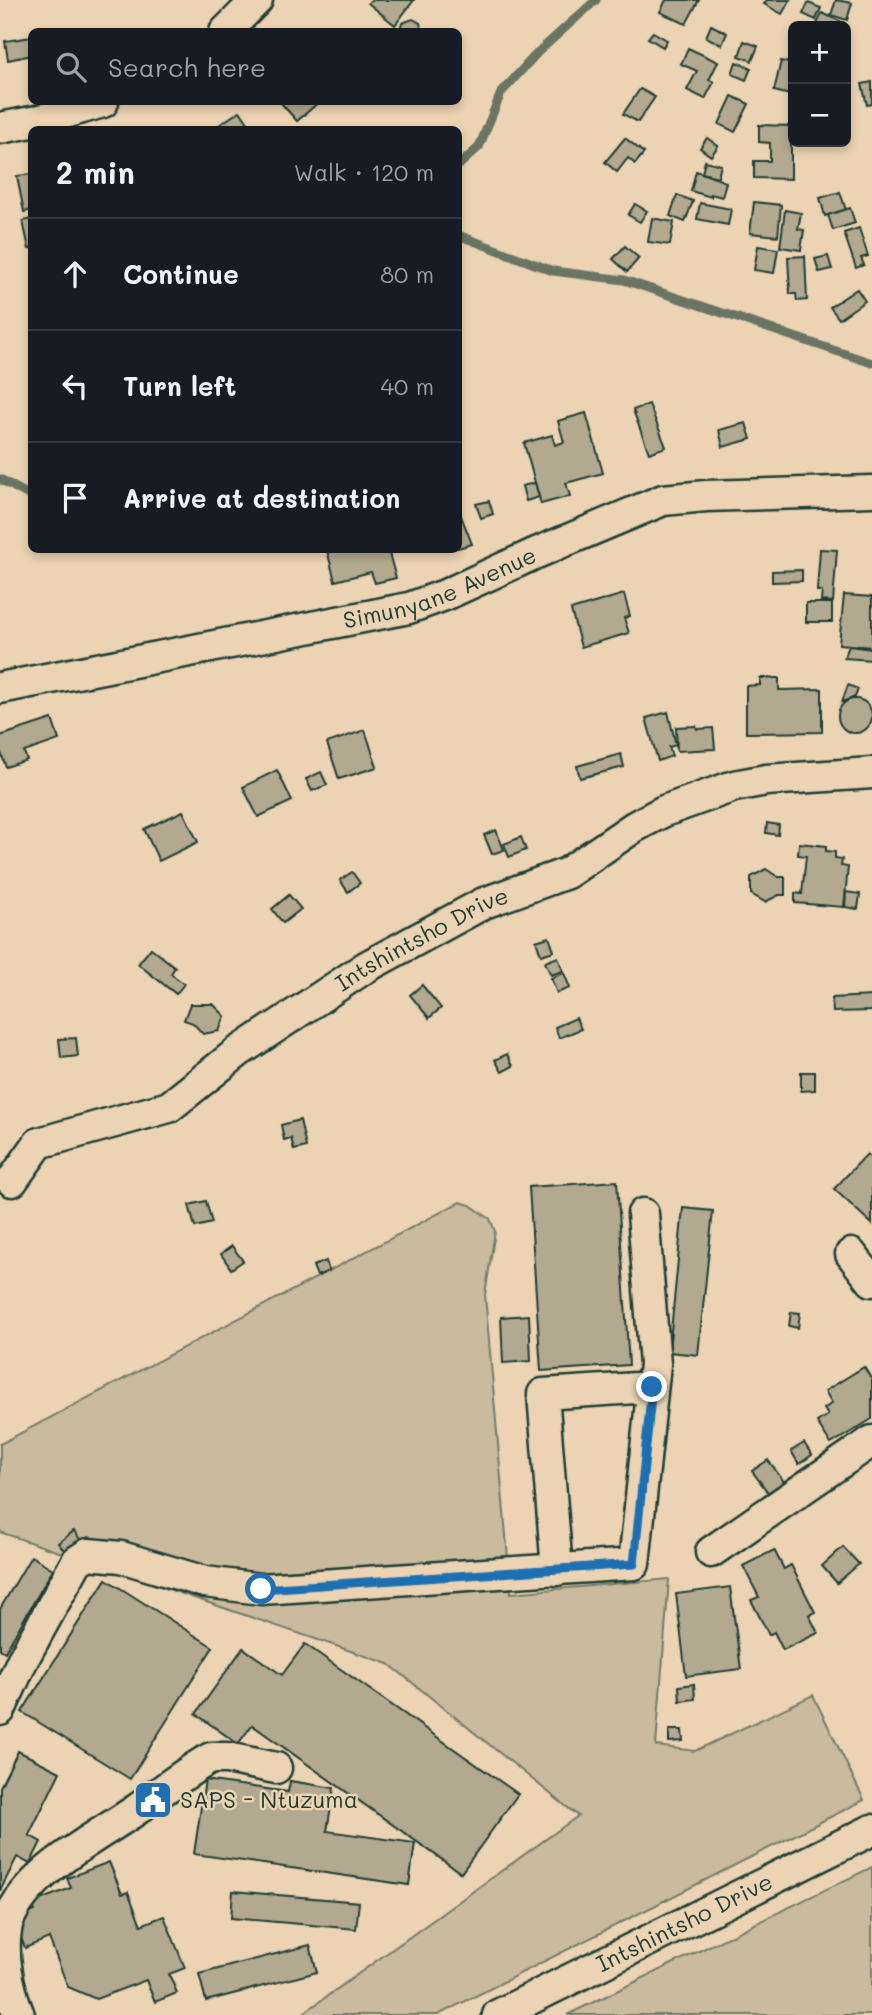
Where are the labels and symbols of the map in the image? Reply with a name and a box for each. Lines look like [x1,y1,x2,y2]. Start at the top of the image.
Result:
street label: Simunyane Avenue [340,539,541,635]
street label: Intshintsho Drive [329,879,512,997]
route end [636,1371,667,1402]
route start [245,1573,276,1604]
public building icon: SAPS - Ntuzuma [132,1779,174,1821]
place label: SAPS - Ntuzuma [180,1784,358,1814]
street label: Intshintsho Drive [591,1866,777,1978]

